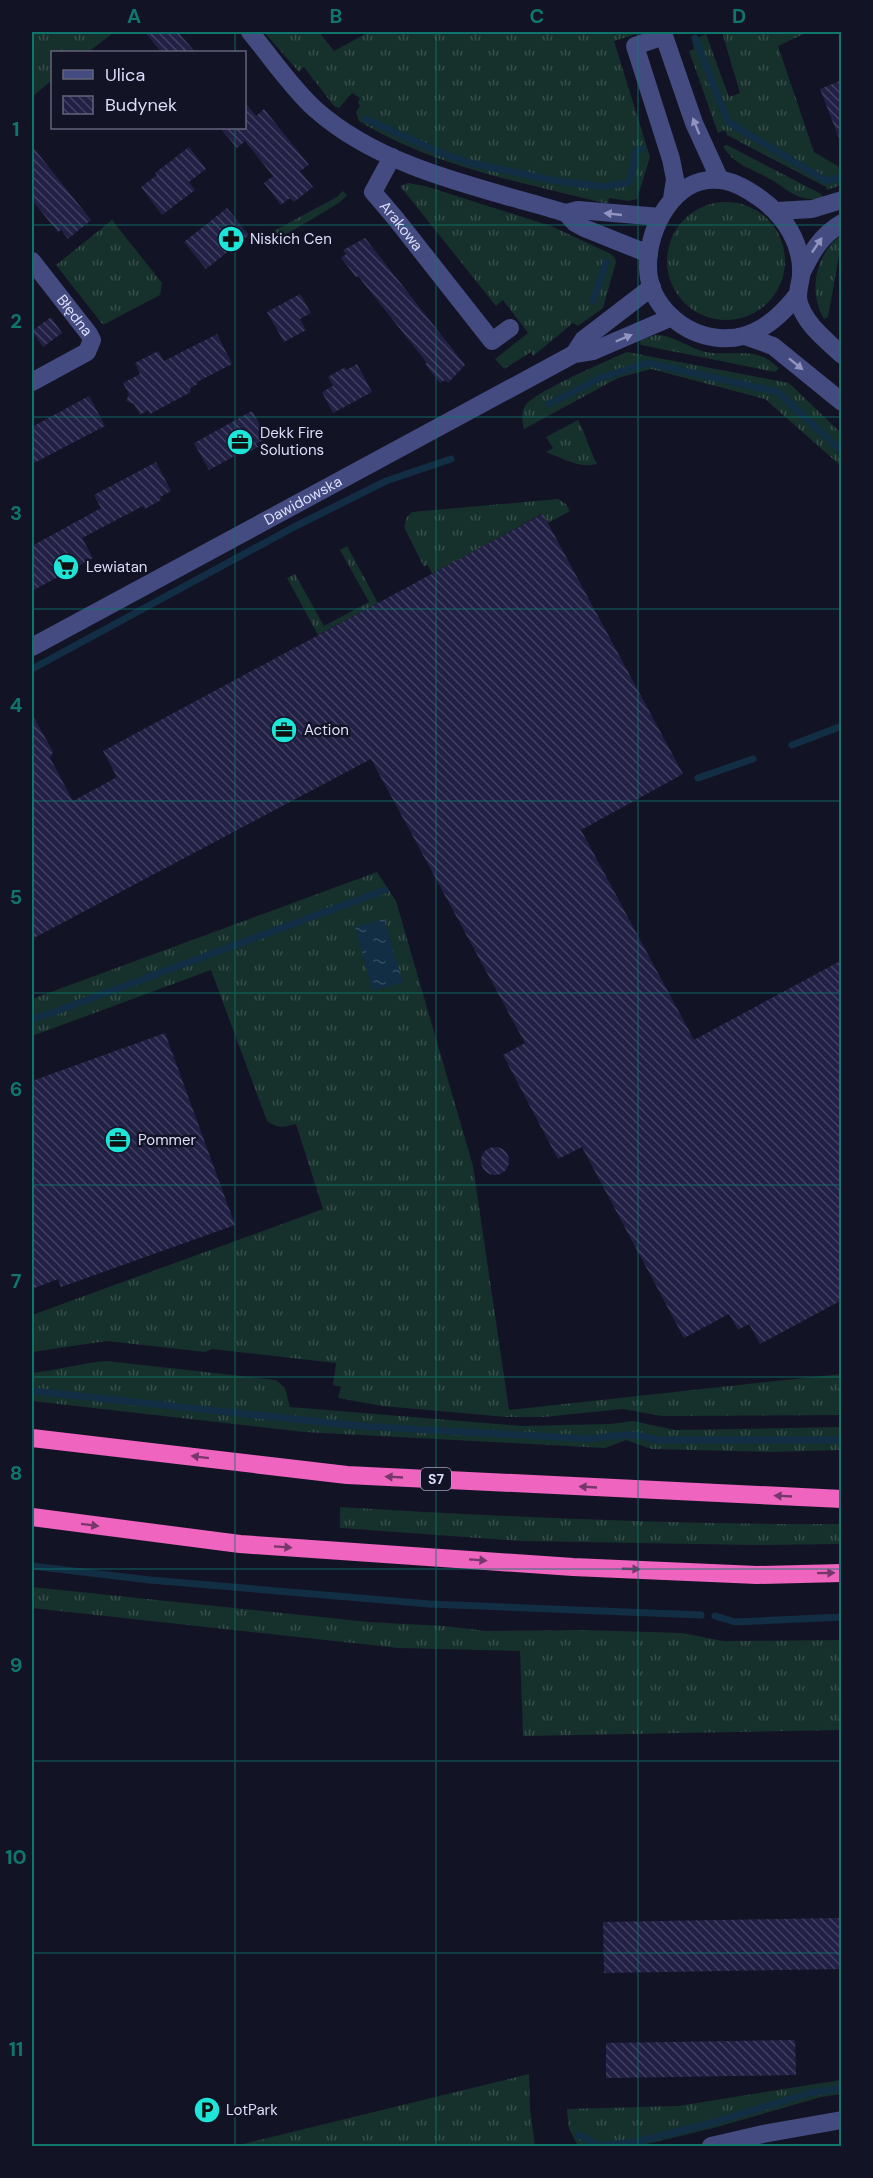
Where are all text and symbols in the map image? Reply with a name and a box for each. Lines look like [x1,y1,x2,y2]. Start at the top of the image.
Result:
text: A [127,3,141,29]
text: B [330,3,342,29]
text: C [530,3,544,29]
text: D [732,3,746,29]
legend [51,51,246,129]
text: Ulica [105,63,145,87]
text: Budynek [105,93,177,117]
text: 1 [12,116,20,142]
one-way arrow [691,117,701,135]
street label: Arakowa [375,197,427,255]
one-way arrow [604,209,623,219]
pharmacy icon: Niskich Cen [216,224,246,254]
place label: Niskich Cen [250,229,332,249]
one-way arrow [811,237,823,253]
street label: Błędna [52,290,97,340]
text: 2 [10,308,22,334]
one-way arrow [615,333,633,343]
one-way arrow [788,357,804,370]
place label: Dekk Fire Solutions [260,423,324,460]
office icon: Dekk Fire Solutions [225,427,255,457]
street label: Dawidowska [260,471,346,530]
text: 3 [10,500,22,526]
supermarket icon: Lewiatan [51,552,81,582]
place label: Lewiatan [86,557,147,577]
text: 4 [10,692,23,718]
office icon: Action [269,715,299,745]
place label: Action [304,720,349,740]
text: 5 [10,884,22,910]
text: 6 [10,1076,22,1102]
office icon: Pommer [103,1125,133,1155]
place label: Pommer [138,1130,196,1150]
text: 7 [11,1268,22,1294]
one-way arrow [190,1453,209,1462]
text: 8 [10,1460,22,1486]
road number: S7 [421,1468,451,1490]
one-way arrow [384,1472,403,1481]
one-way arrow [579,1482,598,1491]
one-way arrow [774,1492,793,1501]
one-way arrow [80,1520,99,1529]
one-way arrow [274,1542,293,1552]
one-way arrow [468,1556,487,1565]
one-way arrow [622,1565,641,1574]
one-way arrow [817,1569,836,1578]
text: 9 [10,1652,22,1678]
text: 10 [5,1844,27,1870]
text: 11 [9,2036,23,2062]
parking icon: LotPark [192,2095,222,2125]
place label: LotPark [226,2100,278,2120]

